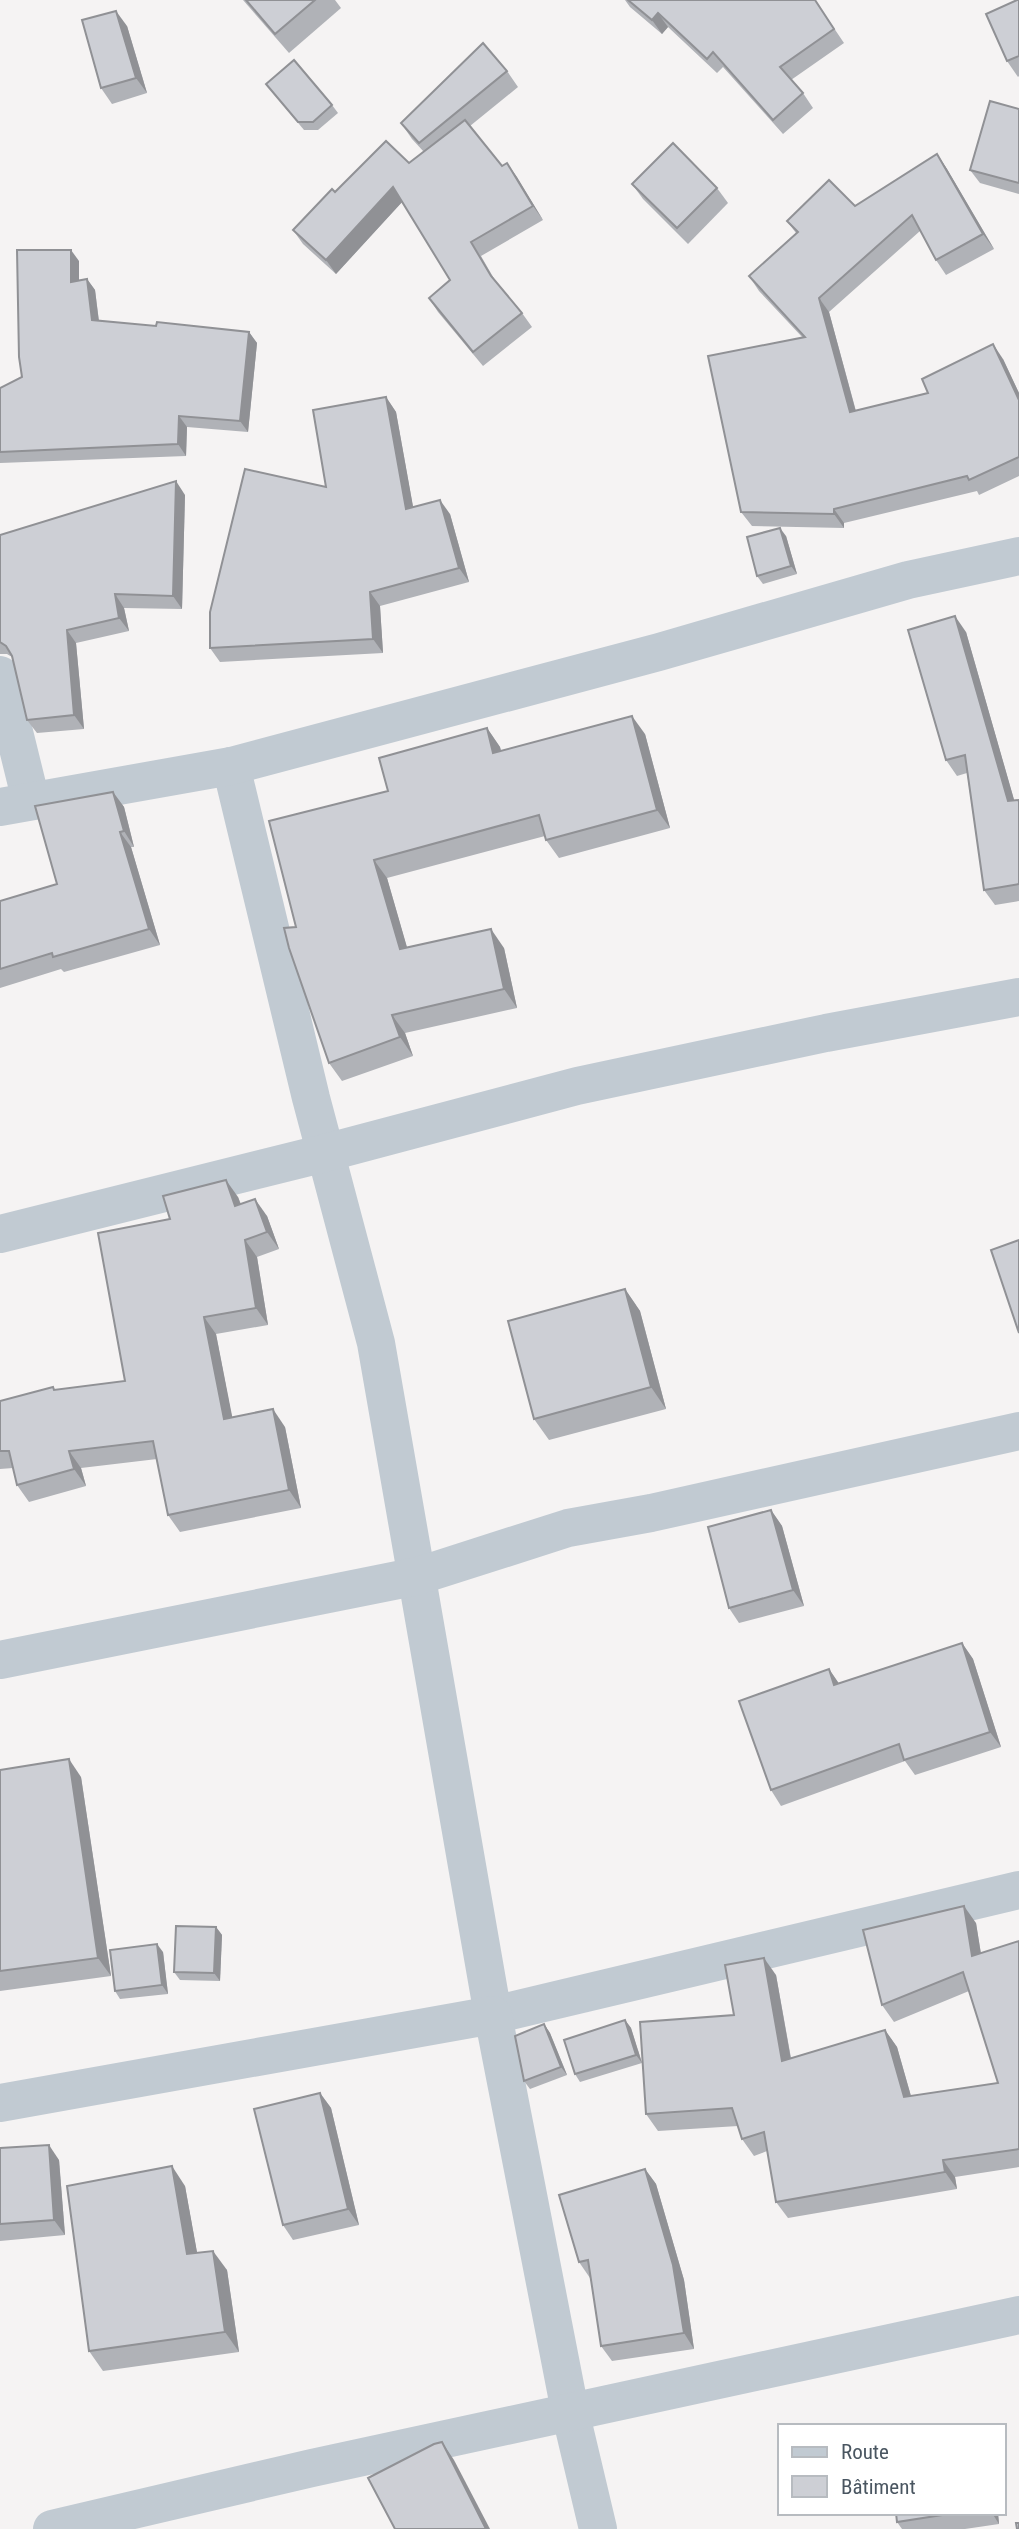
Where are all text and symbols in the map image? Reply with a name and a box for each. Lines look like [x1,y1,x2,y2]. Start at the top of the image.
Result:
legend [778,2424,1005,2515]
text: Route [841,2440,889,2464]
text: Bâtiment [841,2475,916,2499]

